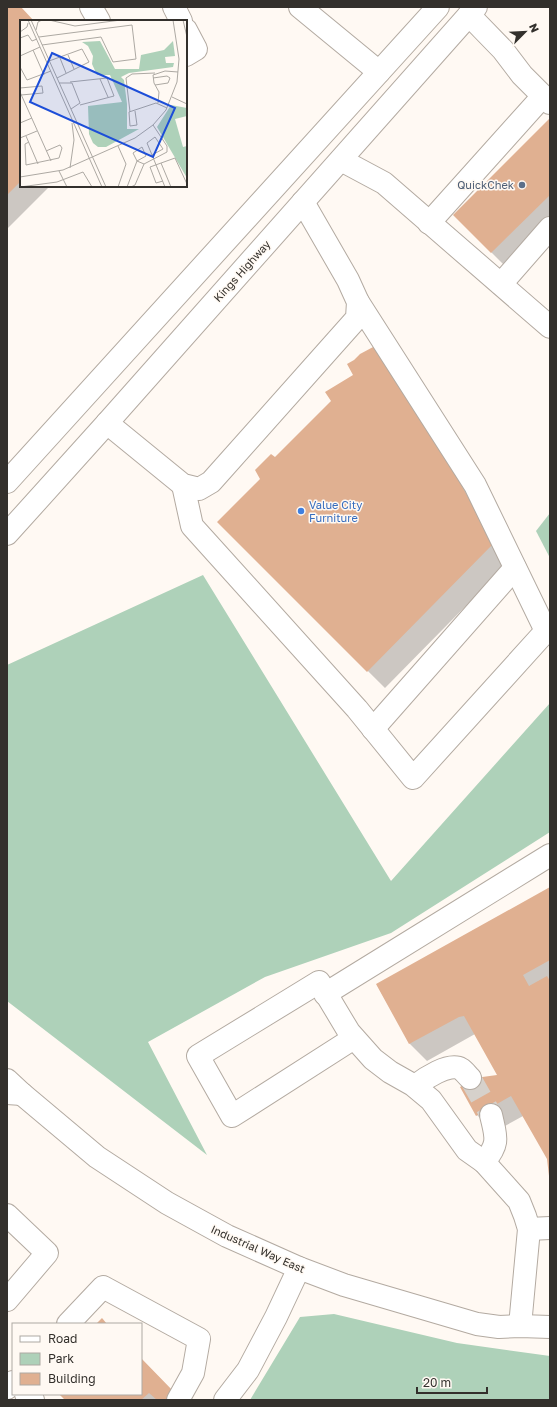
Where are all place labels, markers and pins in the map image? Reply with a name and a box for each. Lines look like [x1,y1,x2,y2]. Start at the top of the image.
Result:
place label: QuickChek [457,178,514,191]
marker: QuickChek [517,180,527,190]
place label: Value City Furniture [309,498,362,524]
marker: Value City Furniture [296,506,306,516]

